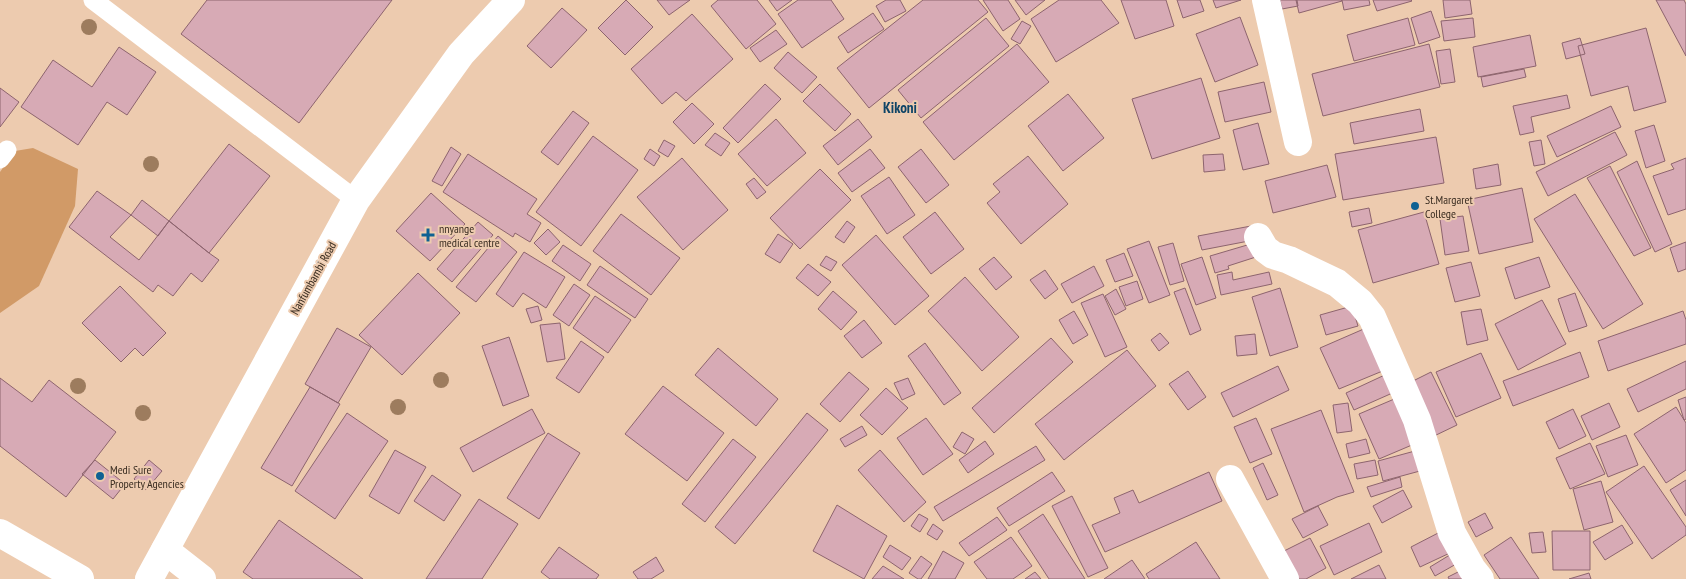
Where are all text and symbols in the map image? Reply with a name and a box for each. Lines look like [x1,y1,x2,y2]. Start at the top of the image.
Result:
district label: Kikoni [883,98,917,117]
place label: St.Margaret College [1425,192,1474,221]
marker: St.Margaret College [1409,200,1421,212]
place label: nnyange medical centre [439,221,500,250]
marker: nnyange medical centre [421,228,435,242]
street label: Nanfumbambi Road [287,239,339,317]
place label: Medi Sure Property Agencies [110,462,184,491]
marker: Medi Sure Property Agencies [94,470,106,482]

